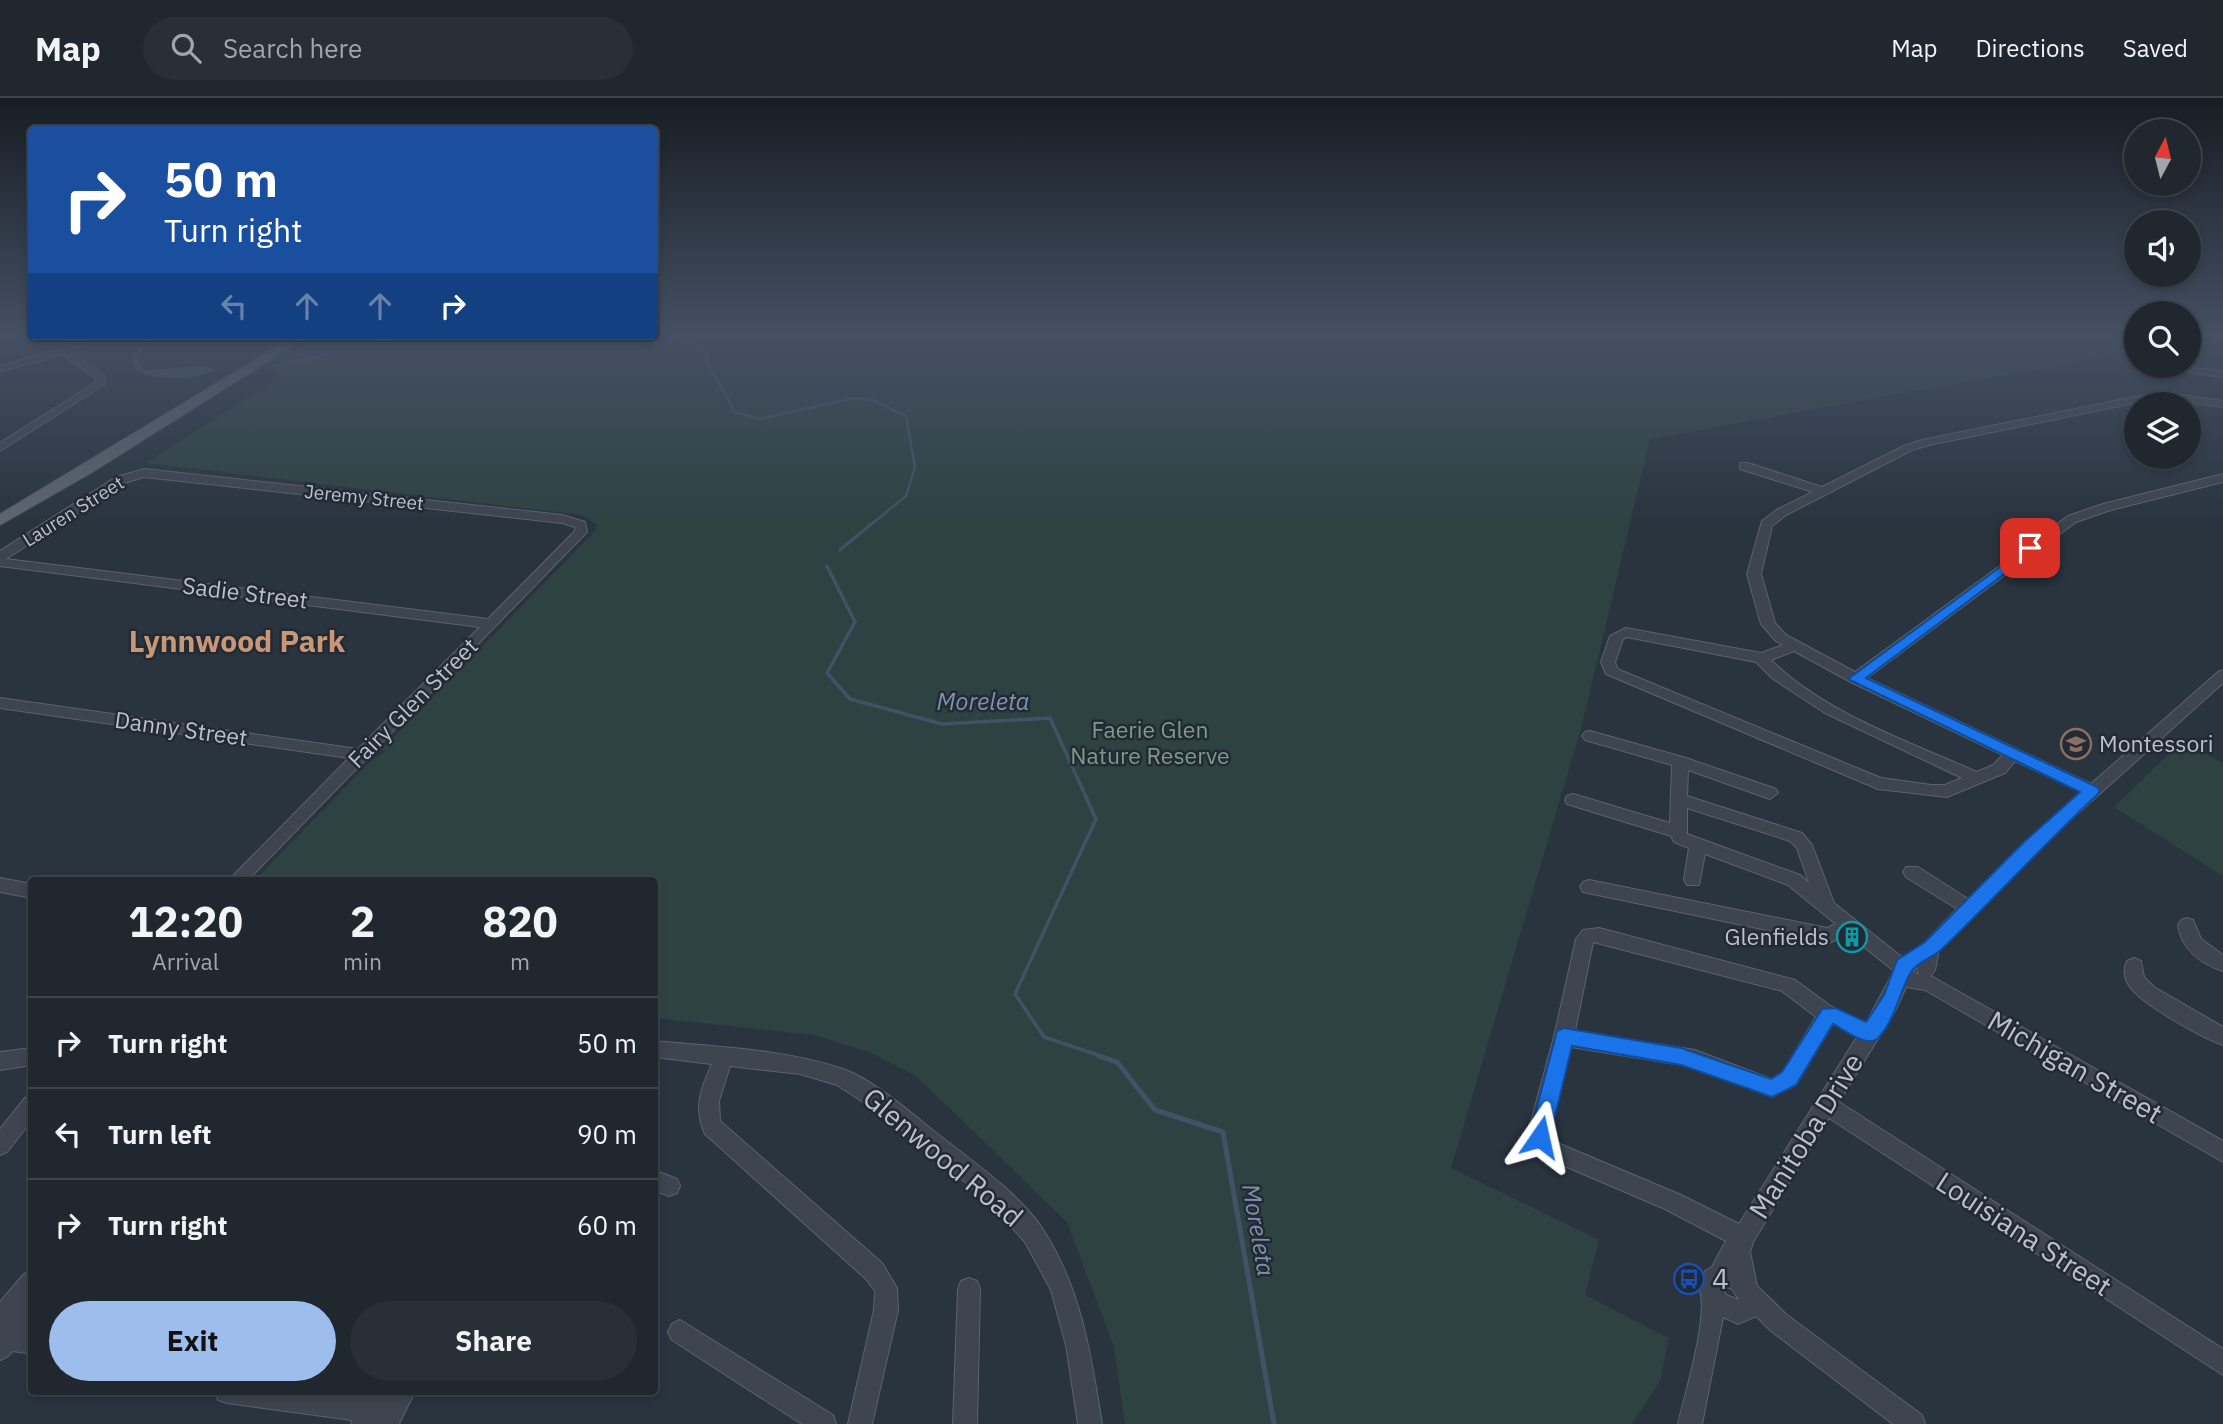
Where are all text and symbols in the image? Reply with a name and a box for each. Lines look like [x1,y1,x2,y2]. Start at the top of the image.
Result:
search box [143,17,633,80]
text: Map [35,27,101,70]
icon: search [167,29,205,67]
text: Search here [223,31,362,65]
text: Map [1891,32,1937,64]
text: Directions [1975,32,2085,64]
text: Saved [2123,32,2188,64]
north arrow [2124,119,2202,196]
map controls [2124,119,2201,469]
text: 50 m [164,147,278,210]
icon: right [49,154,140,245]
text: Turn right [164,209,302,251]
button: sound [2124,210,2201,287]
icon: left [215,287,253,325]
icon: ahead [288,287,326,325]
icon: ahead [361,287,399,325]
icon: right [434,287,472,325]
button: search [2124,301,2201,378]
button: layers [2124,392,2201,469]
street label: Lauren Street [18,470,128,552]
street label: Jeremy Street [303,479,425,515]
pin [2000,518,2060,578]
icon: arrive [2011,529,2049,567]
street label: Sadie Street [181,569,309,615]
district label: Lynnwood Park [129,621,346,660]
street label: Fairy Glen Street [341,631,484,774]
water label: Moreleta [936,685,1030,717]
street label: Danny Street [113,704,249,752]
park label: Faerie Glen Nature Reserve [1070,714,1230,770]
school or university icon: Montessori [2059,727,2093,761]
place label: Montessori [2099,728,2214,758]
text: 12:20 [128,894,243,949]
text: 2 [350,894,375,949]
text: 820 [482,894,558,949]
building icon: Glenfields [1835,920,1869,954]
place label: Glenfields [1725,921,1829,951]
text: Arrival [152,946,219,976]
text: min [343,946,382,976]
text: m [510,946,530,976]
street label: Michigan Street [1981,1002,2169,1132]
icon: right [49,1024,87,1062]
text: Turn right [108,1026,227,1060]
text: 50 m [577,1026,637,1060]
street label: Manitoba Drive [1740,1046,1871,1226]
street label: Glenwood Road [856,1079,1031,1234]
position arrow [1503,1100,1577,1174]
icon: left [49,1115,87,1153]
text: Turn left [108,1117,211,1151]
text: 90 m [577,1117,637,1151]
street label: Louisiana Street [1929,1163,2119,1304]
water label: Moreleta [1235,1181,1283,1278]
icon: right [49,1206,87,1244]
text: Turn right [108,1208,227,1242]
text: 60 m [577,1208,637,1242]
place label: 4 [1712,1260,1729,1297]
bus stop icon: 4 [1672,1262,1706,1296]
button: Exit [49,1301,336,1381]
button: Share [350,1301,637,1381]

